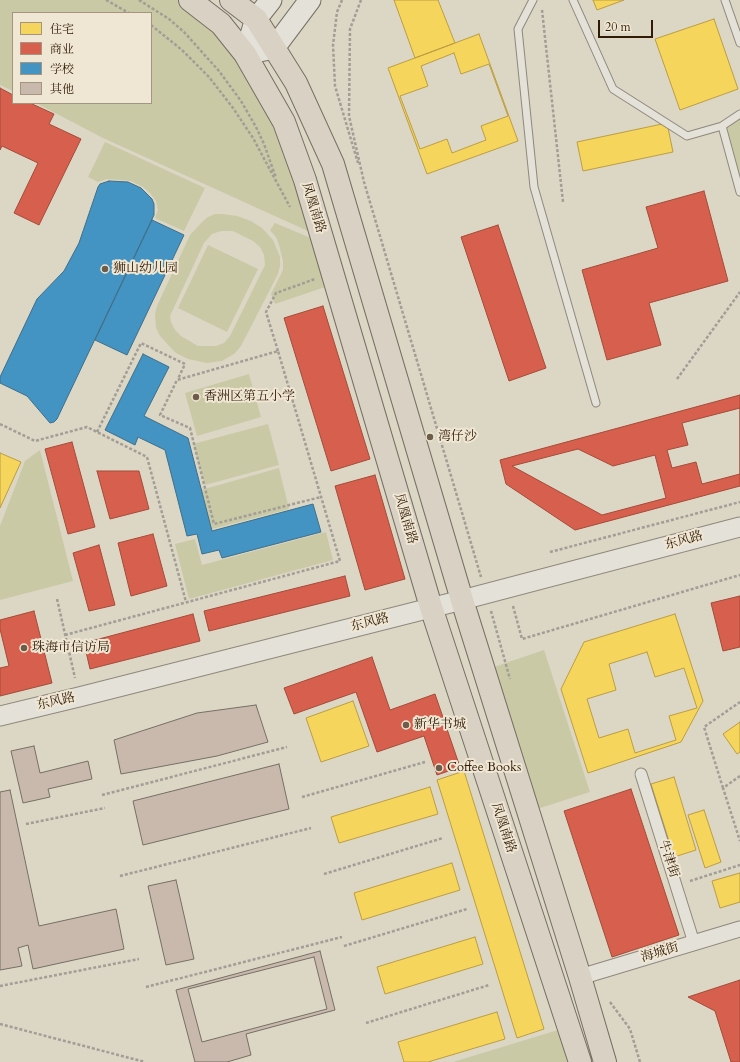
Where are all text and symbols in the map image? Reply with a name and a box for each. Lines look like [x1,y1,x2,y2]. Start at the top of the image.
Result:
legend [12,12,152,104]
scale bar [600,12,655,38]
text: 20 m [605,19,631,35]
text: 住宅 [50,21,74,37]
text: 商业 [50,41,74,57]
text: 学校 [50,61,74,77]
text: 其他 [50,81,74,97]
street label: 凤凰南路 [298,181,328,235]
place label: 狮山幼儿园 [113,261,178,277]
marker: 狮山幼儿园 [100,264,110,274]
place label: 香洲区第五小学 [204,389,295,405]
marker: 香洲区第五小学 [191,392,201,402]
place label: 湾仔沙 [438,429,477,445]
marker: 湾仔沙 [425,432,435,442]
street label: 凤凰南路 [390,492,420,546]
street label: 东风路 [663,528,705,554]
street label: 东风路 [349,611,391,635]
place label: 珠海市信访局 [32,640,110,656]
marker: 珠海市信访局 [19,643,29,653]
street label: 东风路 [35,690,77,714]
place label: 新华书城 [414,717,466,733]
marker: 新华书城 [401,720,411,730]
place label: Coffee Books [447,760,521,776]
marker: Coffee Books [434,763,444,773]
street label: 凤凰南路 [488,801,518,855]
street label: 牛津街 [655,838,681,880]
street label: 海城街 [639,940,681,966]

